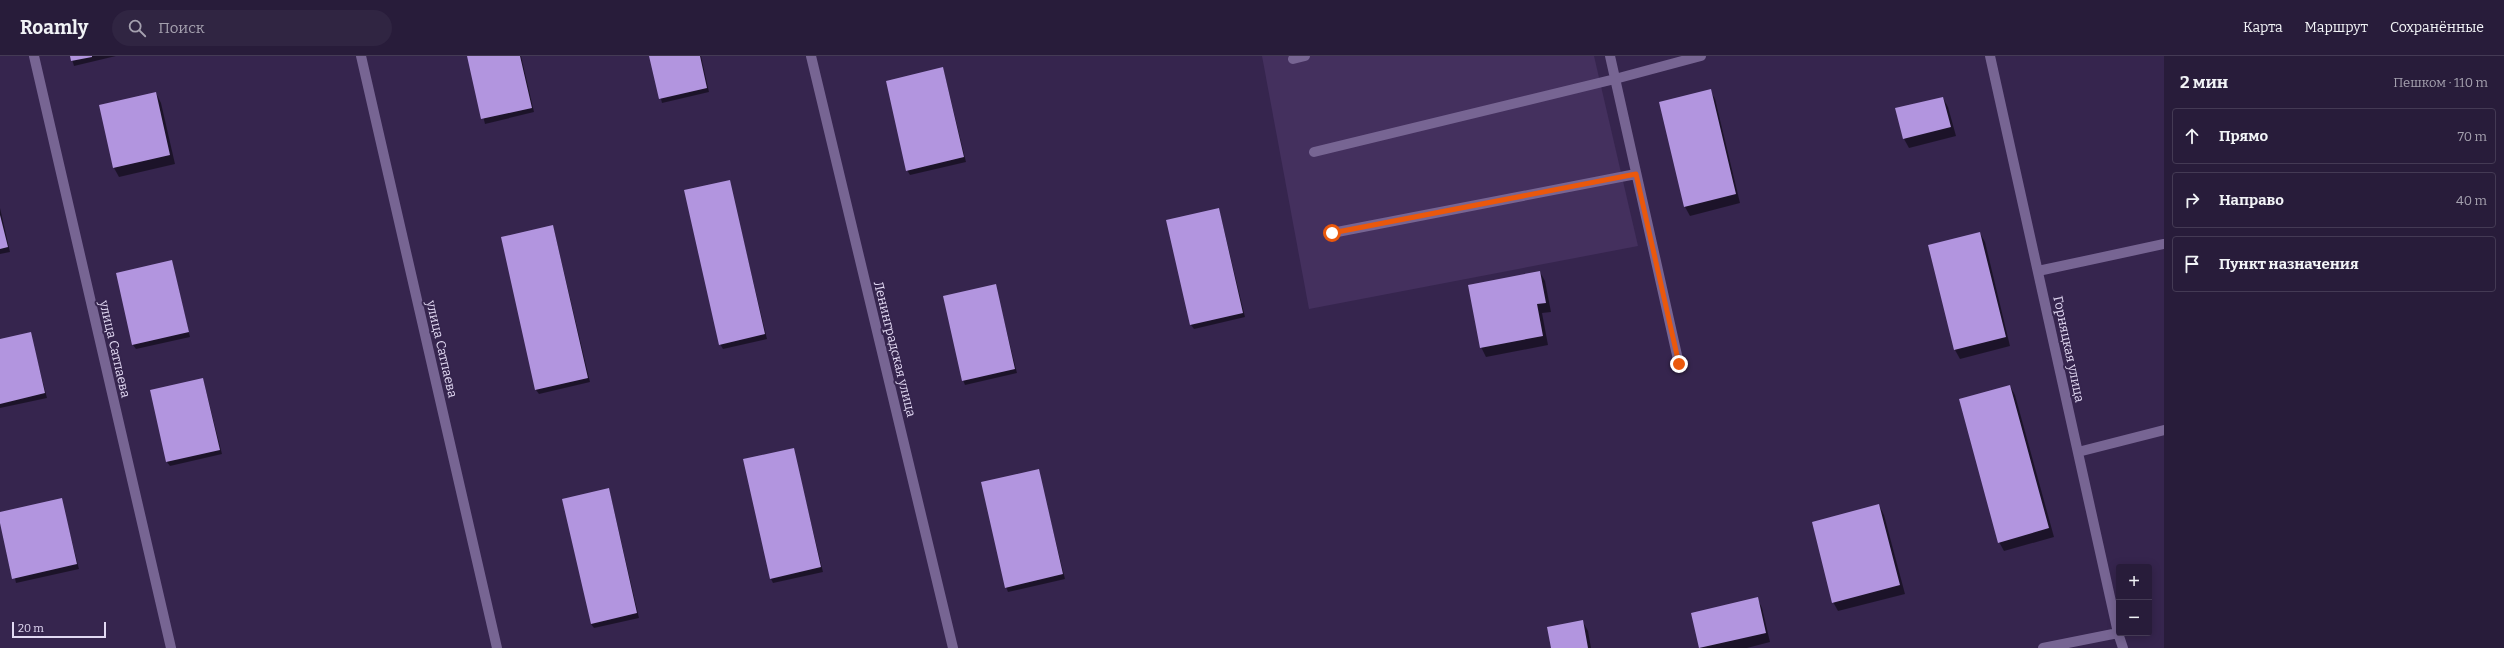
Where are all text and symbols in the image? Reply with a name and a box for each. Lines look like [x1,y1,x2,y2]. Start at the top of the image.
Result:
search box [112,10,392,46]
text: Roamly [20,16,88,39]
icon: search [126,17,148,39]
text: Поиск [158,19,205,37]
text: Карта [2243,19,2283,36]
text: Маршрут [2305,19,2368,36]
text: Сохранённые [2390,19,2484,36]
text: 2 мин [2180,72,2228,93]
text: Пешком · 110 m [2393,75,2488,90]
icon: ahead [2181,125,2203,147]
text: Прямо [2219,127,2268,145]
text: 70 m [2457,129,2487,144]
icon: right [2181,189,2203,211]
text: Направо [2219,191,2284,209]
text: 40 m [2456,193,2487,208]
route start [1323,224,1341,242]
icon: arrive [2181,253,2203,275]
text: Пункт назначения [2219,255,2359,273]
street label: Ленинградская улица [871,280,919,418]
street label: Горняцкая улица [2050,294,2088,404]
street label: улица Сатпаева [96,298,133,399]
street label: улица Сатпаева [423,298,460,399]
route end [1670,355,1688,373]
map controls [2116,564,2152,636]
button: + [2116,564,2152,600]
button: − [2116,600,2152,636]
scale bar [12,620,106,639]
text: 20 m [18,622,44,635]

